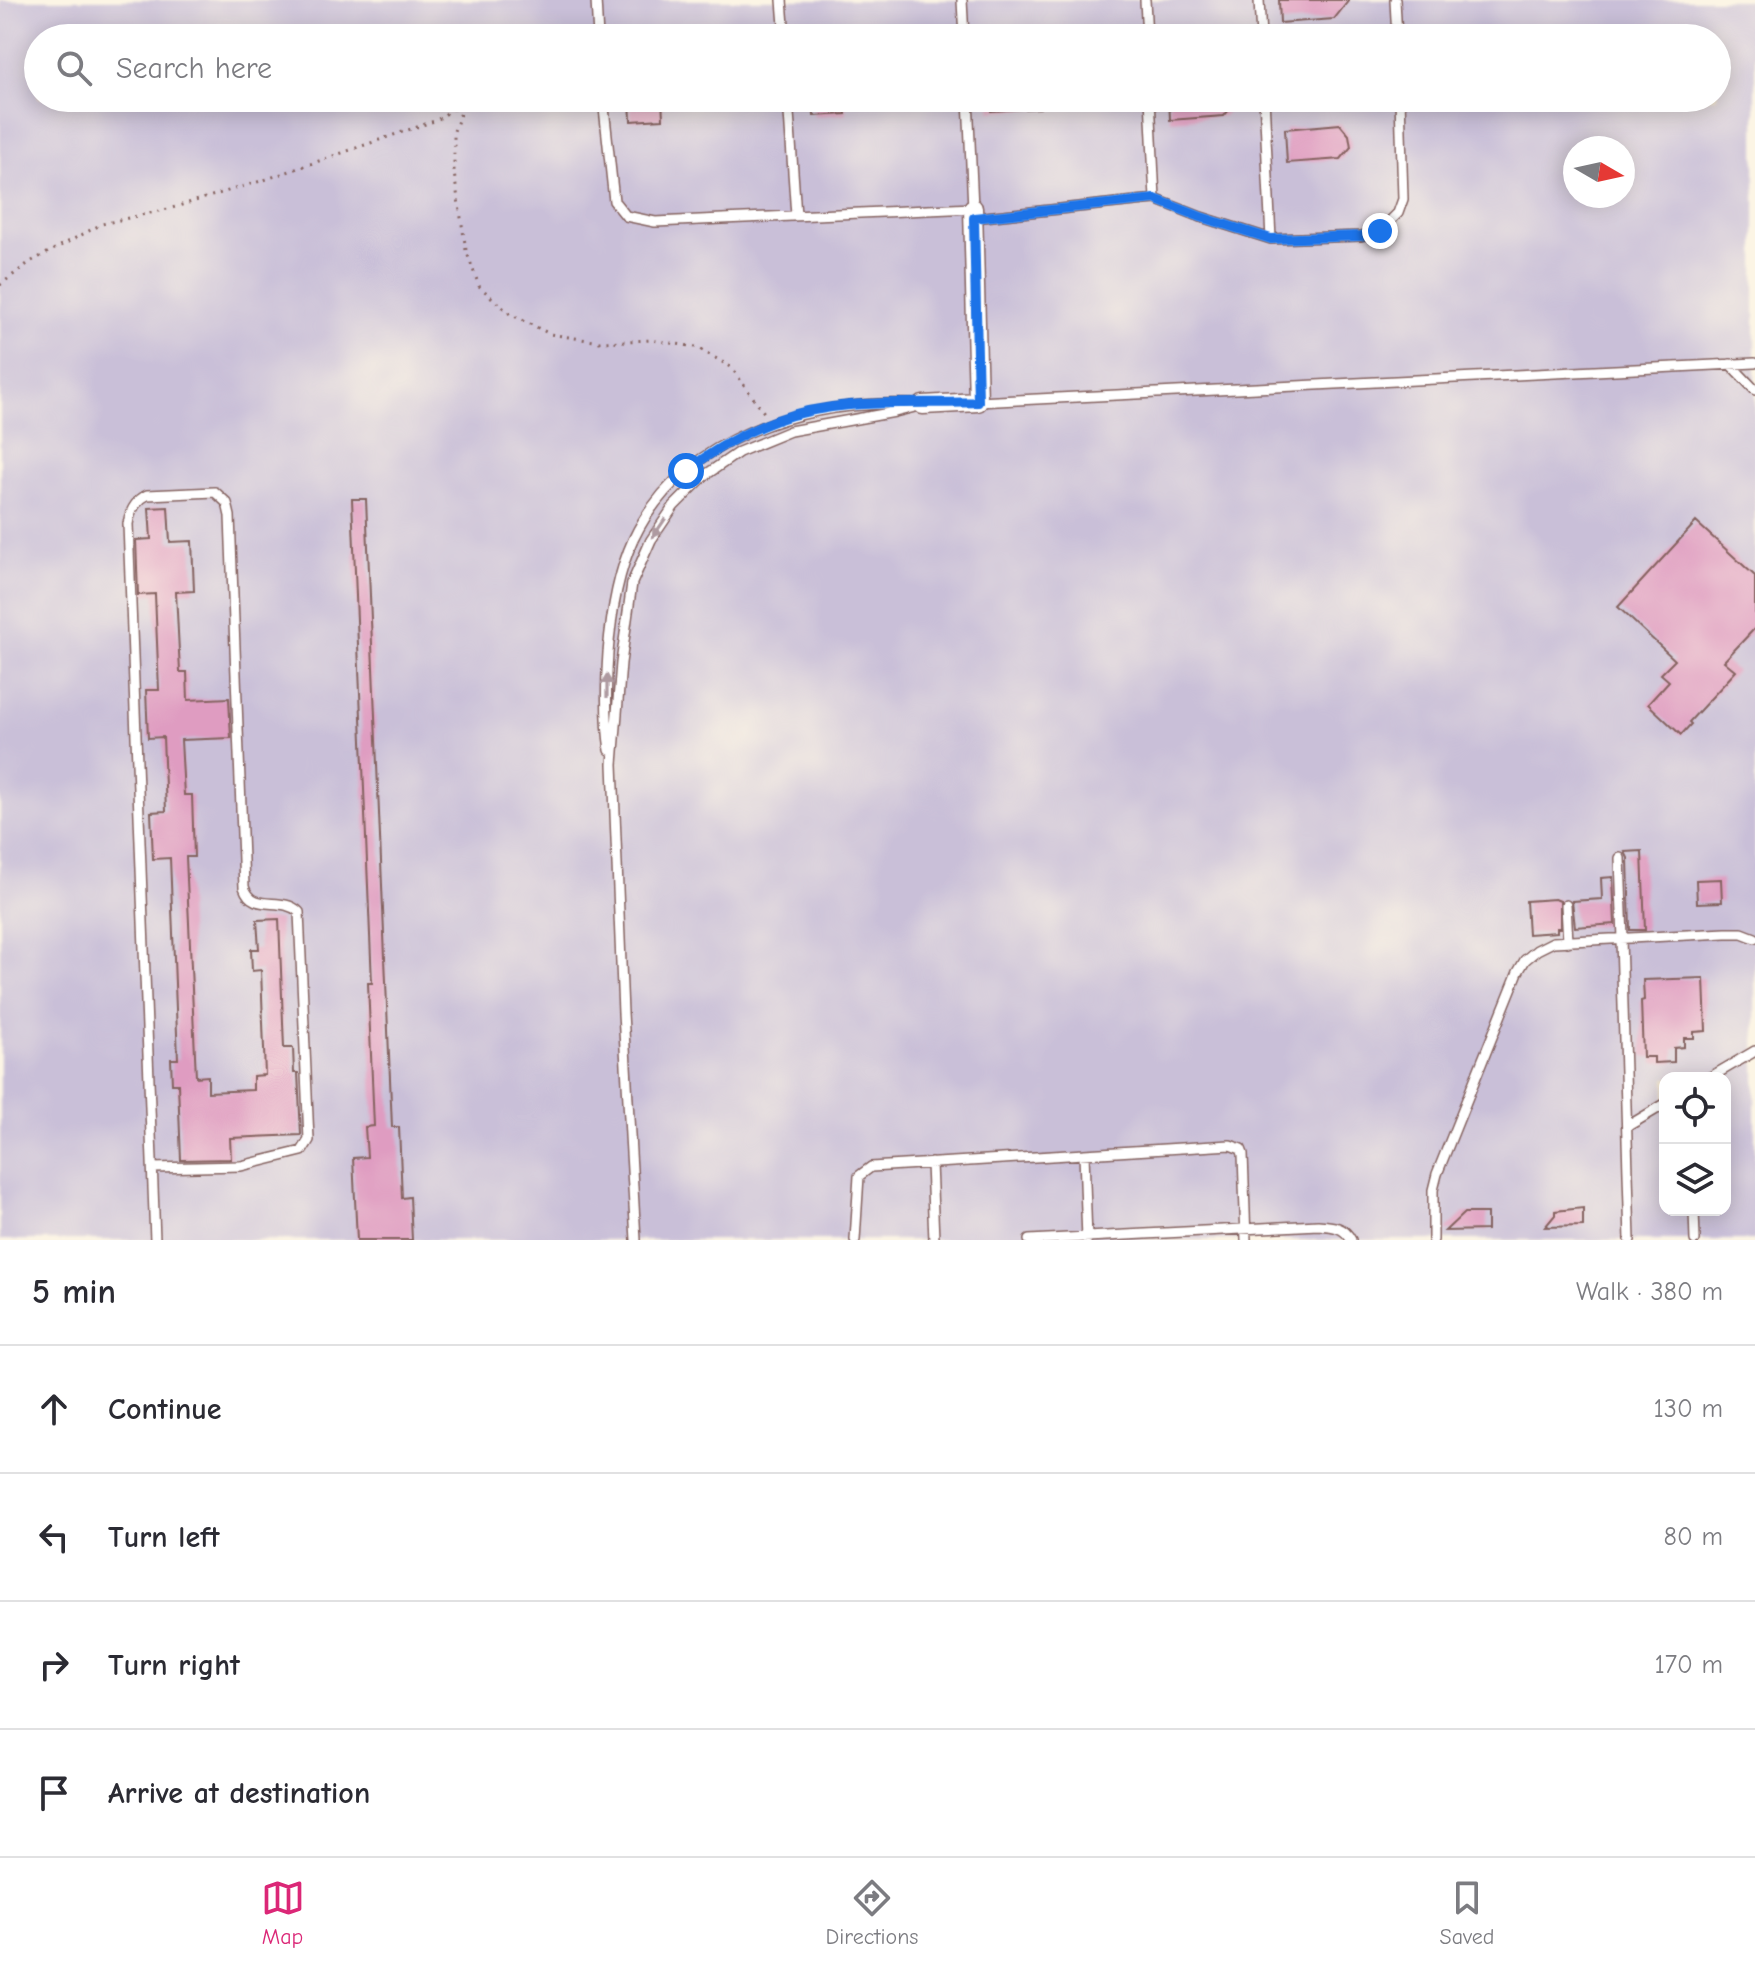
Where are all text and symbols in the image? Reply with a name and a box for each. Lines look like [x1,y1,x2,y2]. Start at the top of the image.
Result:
search box [24,24,1731,112]
icon: search [52,46,96,90]
text: Search here [116,51,272,86]
north arrow [1563,136,1635,208]
route end [1362,213,1398,249]
route start [668,453,704,489]
one-way arrow [652,517,667,538]
one-way arrow [601,673,613,698]
map controls [1659,1072,1731,1216]
button: locate [1659,1072,1731,1144]
button: layers [1659,1144,1731,1216]
text: 5 min [32,1272,116,1312]
text: Walk · 380 m [1576,1277,1723,1307]
icon: ahead [32,1387,76,1431]
text: Continue [108,1392,222,1427]
text: 130 m [1654,1394,1723,1424]
icon: left [32,1515,76,1559]
text: Turn left [108,1520,220,1555]
text: 80 m [1664,1522,1723,1552]
icon: right [32,1643,76,1687]
text: Turn right [108,1648,240,1683]
text: 170 m [1654,1650,1723,1680]
icon: arrive [32,1771,76,1815]
text: Arrive at destination [108,1776,370,1811]
tab: Map [261,1876,305,1950]
tab: Directions [826,1876,919,1950]
tab: Saved [1440,1876,1494,1950]

